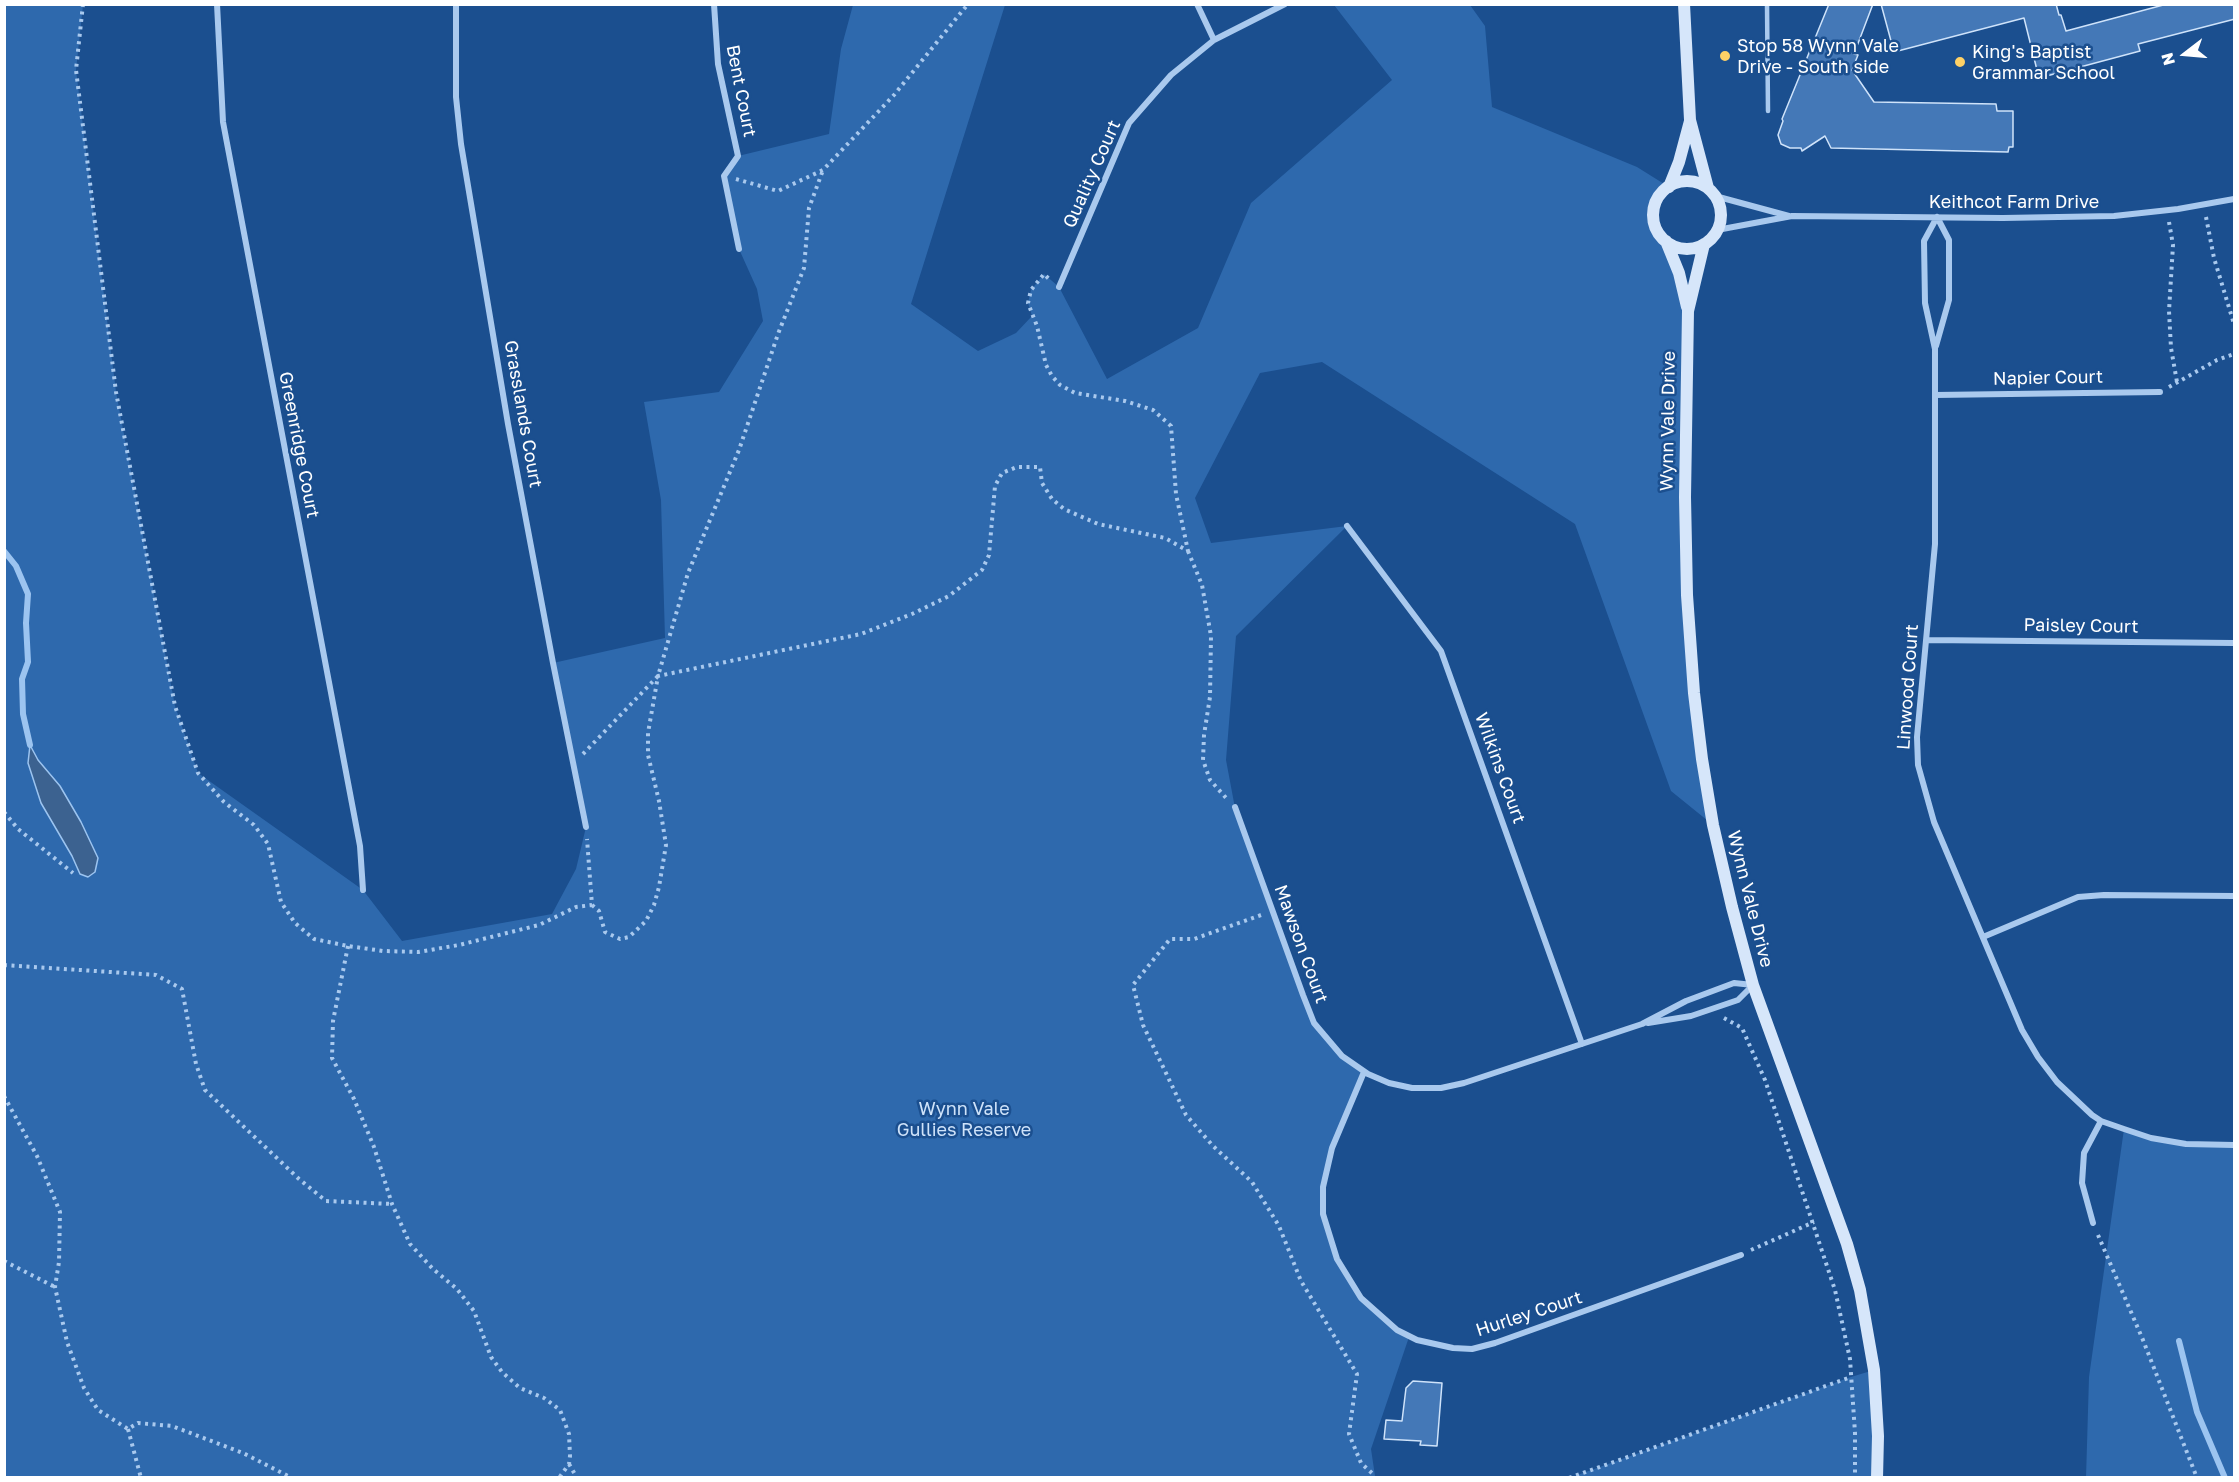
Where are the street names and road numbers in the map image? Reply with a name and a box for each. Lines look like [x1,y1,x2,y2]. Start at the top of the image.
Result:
street label: Bent Court [721,43,761,139]
street label: Quality Court [1059,117,1125,231]
street label: Keithcot Farm Drive [1929,191,2099,213]
street label: Grasslands Court [499,339,547,489]
street label: Wynn Vale Drive [1656,351,1680,491]
street label: Napier Court [1993,366,2103,390]
street label: Greenridge Court [274,370,324,520]
street label: Paisley Court [2023,614,2139,638]
street label: Linwood Court [1893,623,1923,751]
street label: Wilkins Court [1470,710,1530,826]
street label: Wynn Vale Drive [1723,828,1777,970]
street label: Mawson Court [1270,882,1332,1006]
street label: Hurley Court [1473,1287,1585,1341]

